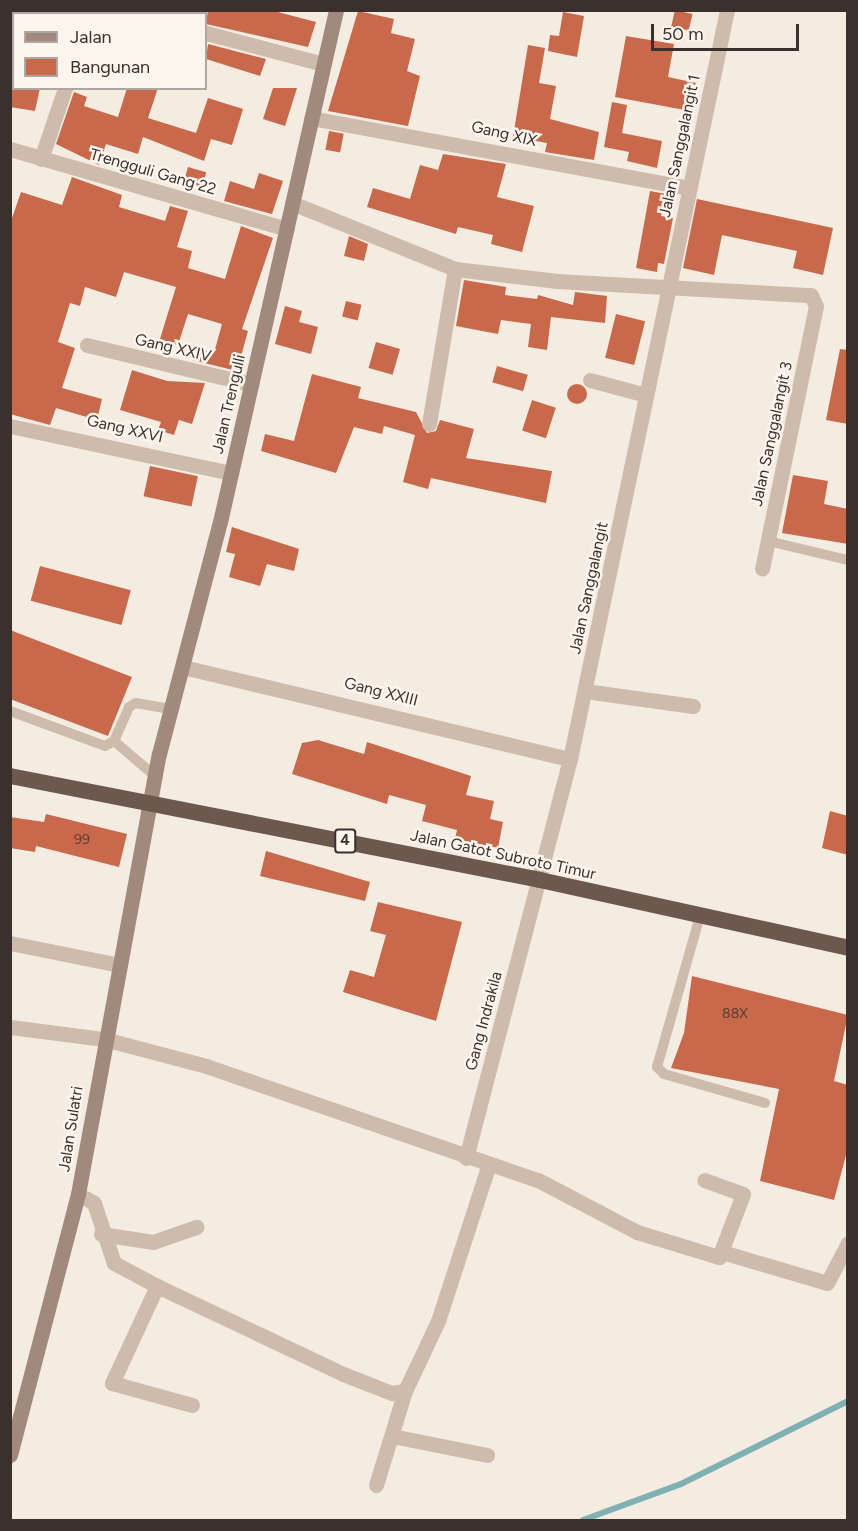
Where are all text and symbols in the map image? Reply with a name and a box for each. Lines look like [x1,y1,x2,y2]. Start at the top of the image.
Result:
legend [12,12,207,90]
scale bar [654,12,802,50]
text: 50 m [662,23,704,45]
text: Jalan [70,26,112,48]
text: Bangunan [70,56,150,78]
street label: Jalan Sanggalangit 1 [656,73,704,219]
street label: Gang XIX [469,117,539,151]
street label: Trengguli Gang 22 [88,145,218,199]
street label: Gang XXIV [133,330,213,366]
street label: Jalan Trengulli [208,353,250,455]
street label: Jalan Sanggalangit 3 [747,360,797,508]
street label: Gang XXVI [85,411,165,447]
street label: Jalan Sanggalangit [566,520,612,656]
street label: Gang XXIII [342,674,420,710]
street label: Jalan Gatot Subroto Timur [409,826,597,884]
road number: 4 [333,829,357,853]
house number: 99 [74,832,90,848]
street label: Gang Indrakila [462,969,506,1073]
house number: 88X [722,1006,748,1022]
street label: Jalan Sulatri [55,1085,87,1173]

